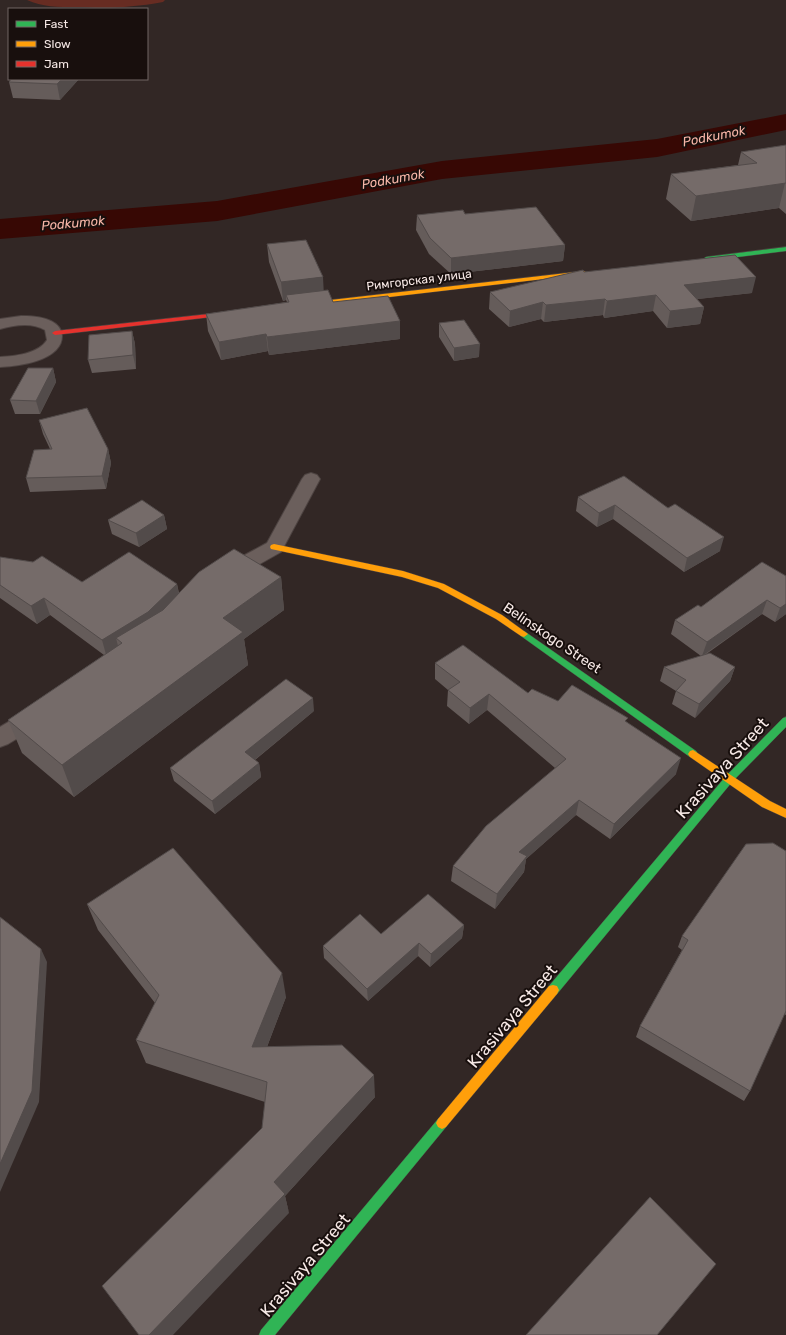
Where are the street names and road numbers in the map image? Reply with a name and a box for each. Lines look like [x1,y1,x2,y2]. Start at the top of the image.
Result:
street label: Римгорская улица [366,267,472,293]
street label: Belinskogo Street [500,599,605,677]
street label: Krasivaya Street [671,713,773,823]
street label: Krasivaya Street [463,960,561,1072]
street label: Krasivaya Street [256,1209,354,1321]

